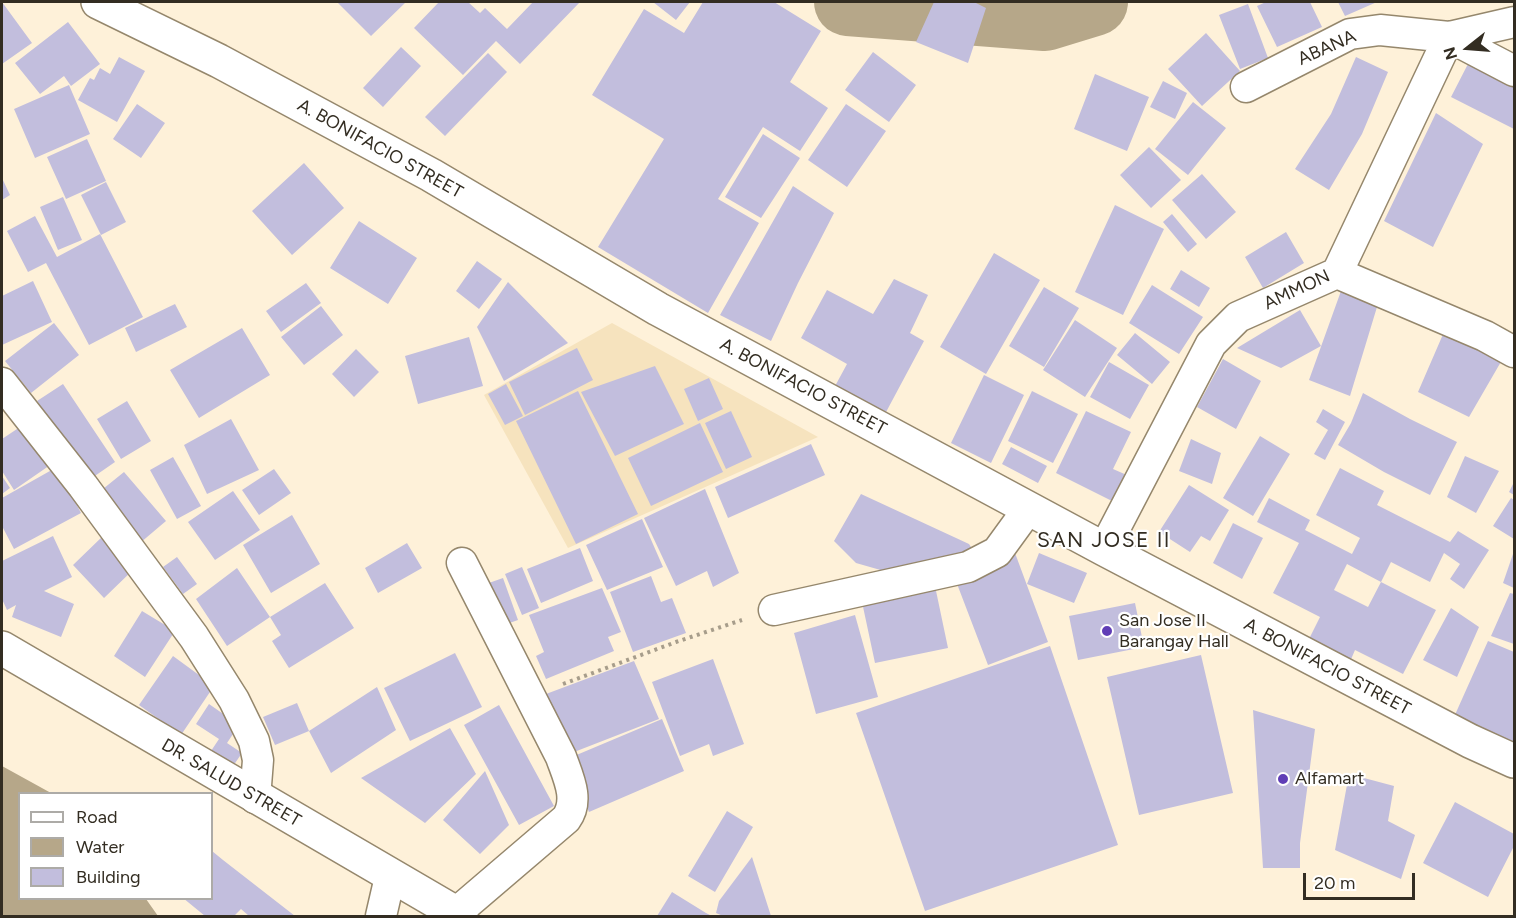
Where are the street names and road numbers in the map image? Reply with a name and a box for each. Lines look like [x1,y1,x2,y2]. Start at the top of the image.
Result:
street label: ABANA [1295,26,1359,70]
street label: A. BONIFACIO STREET [294,95,466,203]
street label: AMMON [1260,265,1334,315]
street label: A. BONIFACIO STREET [716,334,890,440]
street label: A. BONIFACIO STREET [1240,614,1414,720]
street label: DR. SALUD STREET [157,734,305,832]

